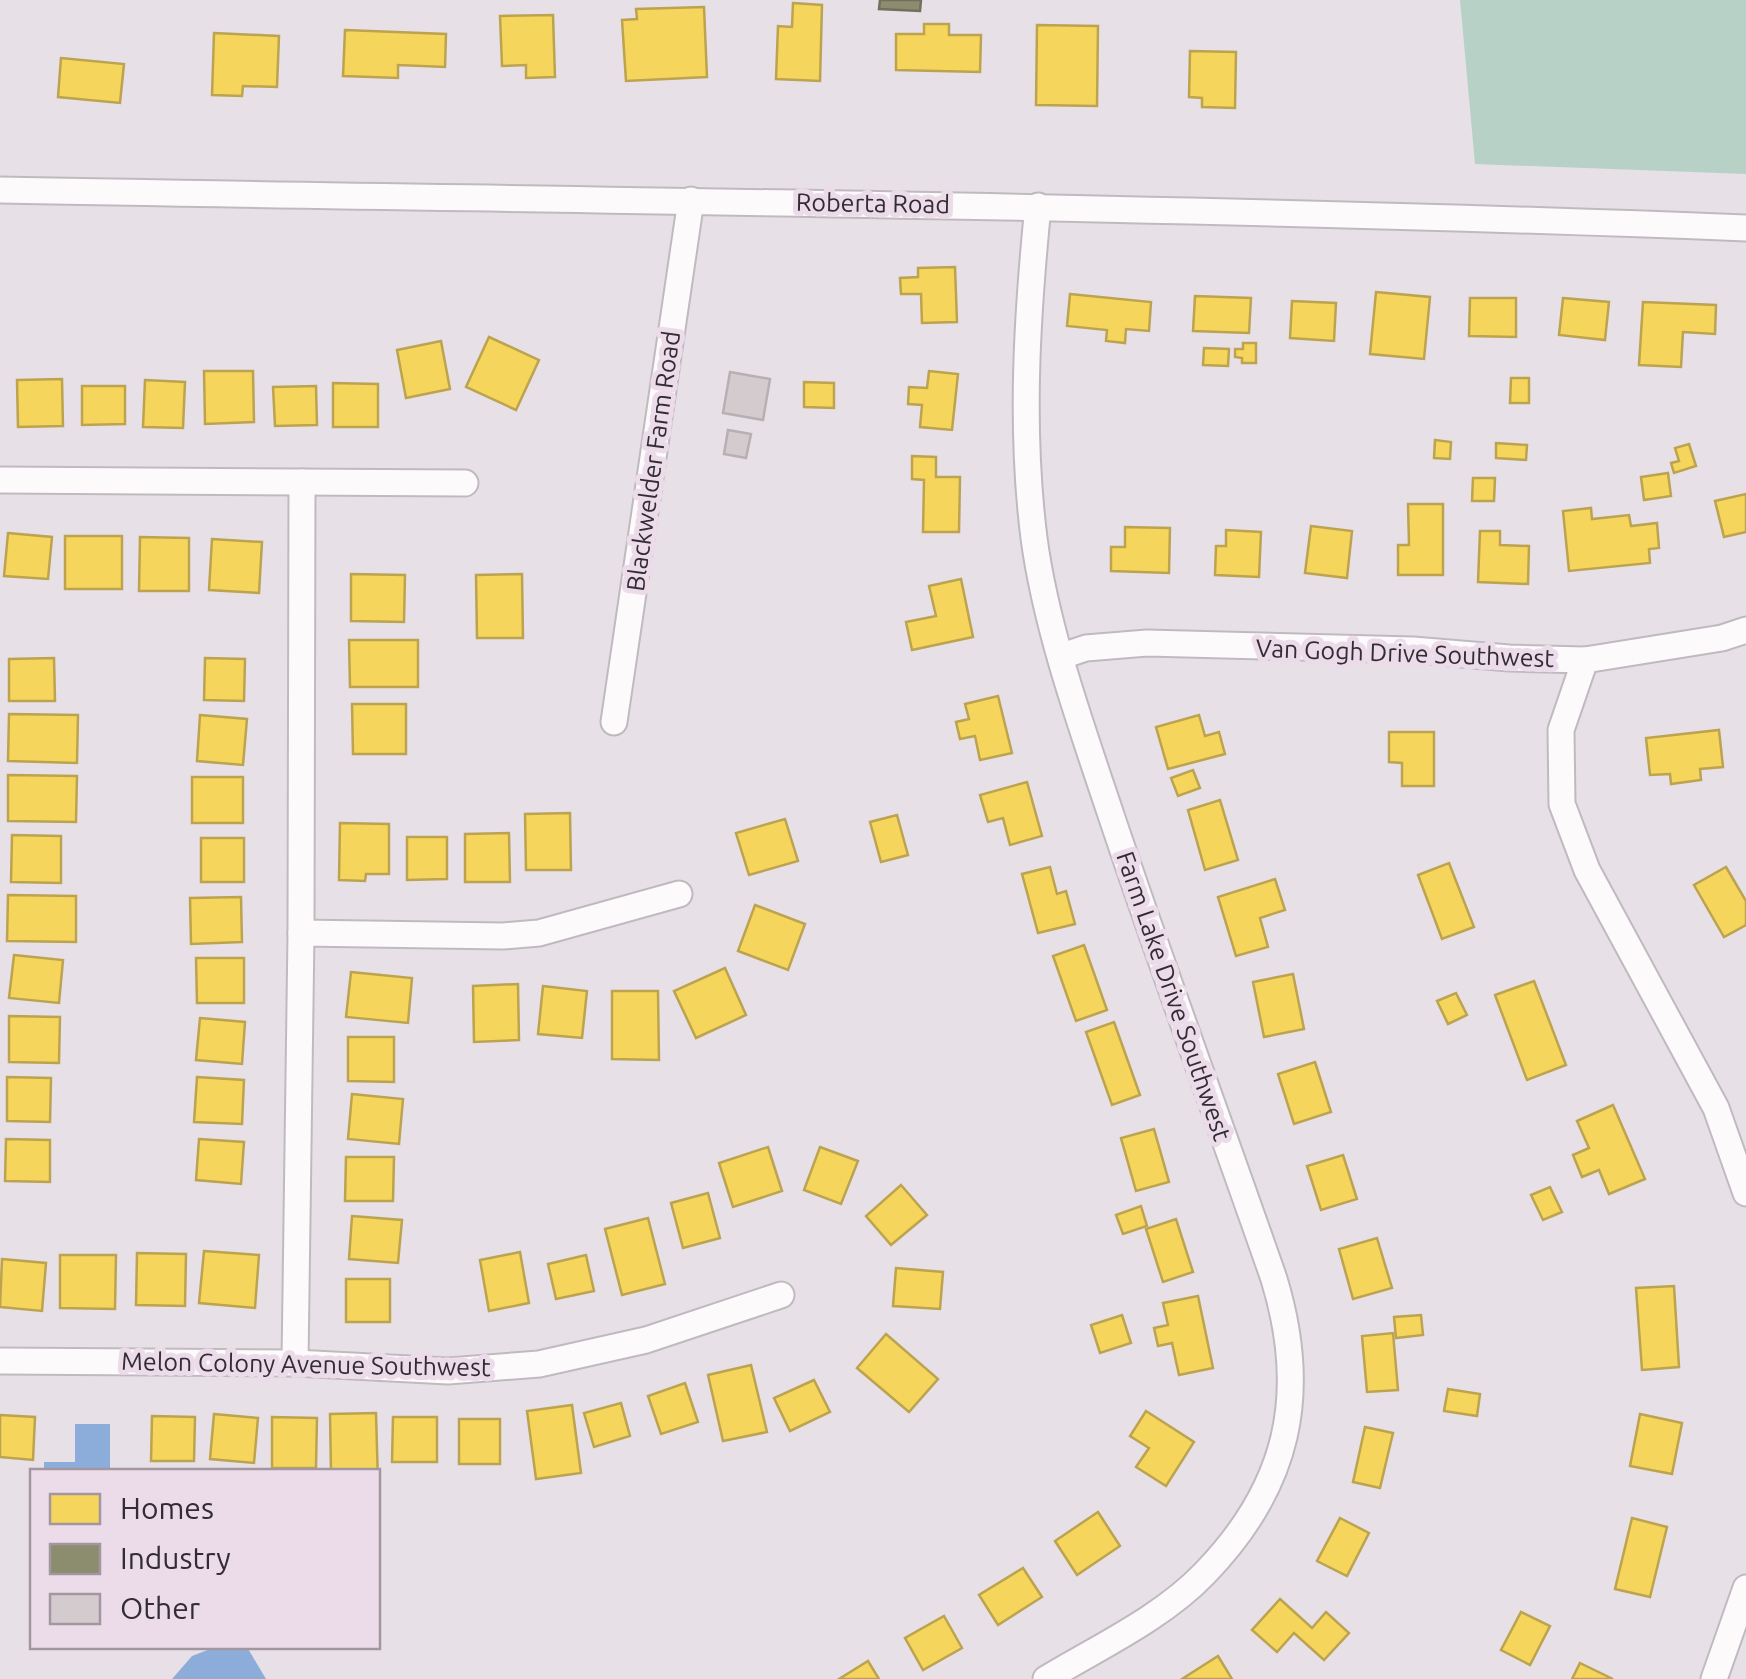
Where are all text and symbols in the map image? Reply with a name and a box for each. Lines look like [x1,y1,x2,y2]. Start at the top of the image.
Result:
street label: Roberta Road [796,188,950,218]
street label: Blackwelder Farm Road [621,329,685,593]
street label: Van Gogh Drive Southwest [1255,634,1555,672]
street label: Farm Lake Drive Southwest [1111,848,1237,1144]
street label: Melon Colony Avenue Southwest [121,1347,491,1381]
legend [30,1469,380,1649]
text: Homes [120,1491,214,1525]
text: Industry [120,1541,231,1575]
text: Other [120,1591,201,1625]

